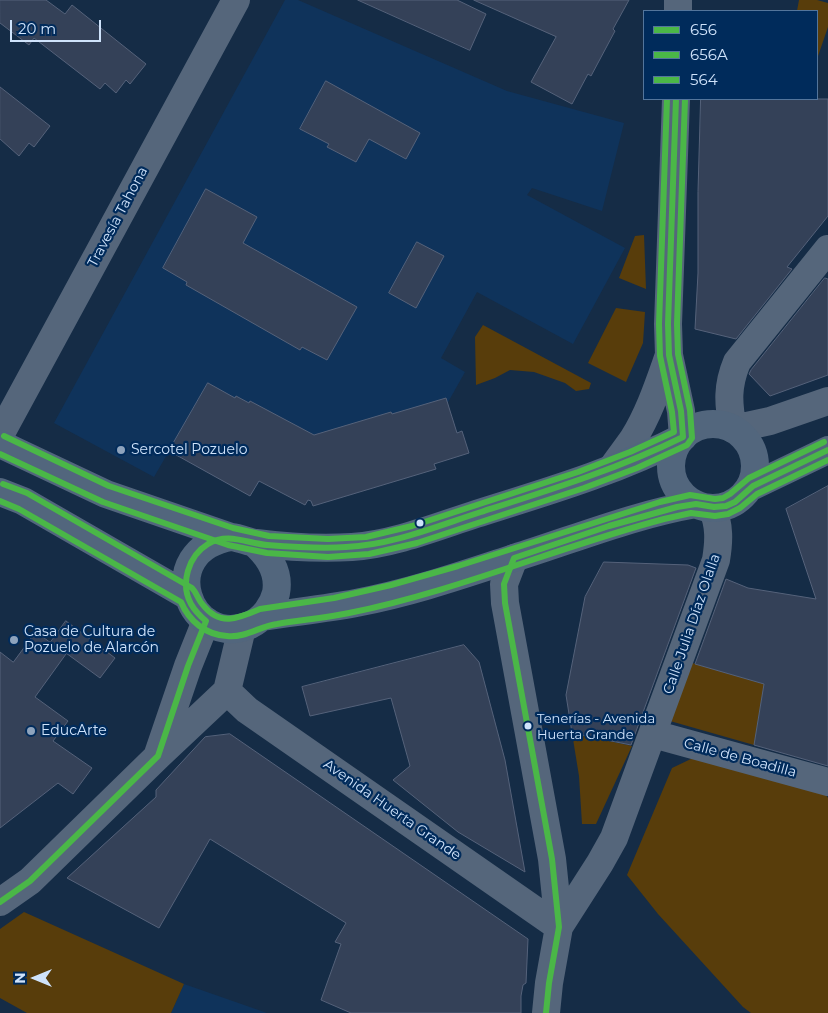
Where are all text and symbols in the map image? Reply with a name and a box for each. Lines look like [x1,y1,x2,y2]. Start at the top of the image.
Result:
scale bar [12,10,104,42]
legend [643,10,818,100]
text: 20 m [18,19,56,38]
text: 656 [690,20,717,39]
text: 656A [690,45,728,64]
text: 564 [690,70,718,89]
street label: Travesía Tahona [84,164,152,270]
place label: Sercotel Pozuelo [131,442,247,458]
marker: Sercotel Pozuelo [115,444,127,456]
unlabelled marker [415,518,425,528]
street label: Calle Julia Díaz Olalla [660,551,724,697]
place label: Casa de Cultura de Pozuelo de Alarcón [24,624,159,656]
marker: Casa de Cultura de Pozuelo de Alarcón [8,634,20,646]
place label: Tenerías - Avenida Huerta Grande [537,711,655,742]
marker: Tenerías - Avenida Huerta Grande [523,721,533,731]
place label: EducArte [41,723,107,739]
marker: EducArte [25,725,37,737]
street label: Calle de Boadilla [682,735,798,781]
street label: Avenida Huerta Grande [320,756,464,864]
north arrow [10,953,60,1003]
text: N [11,972,29,984]

